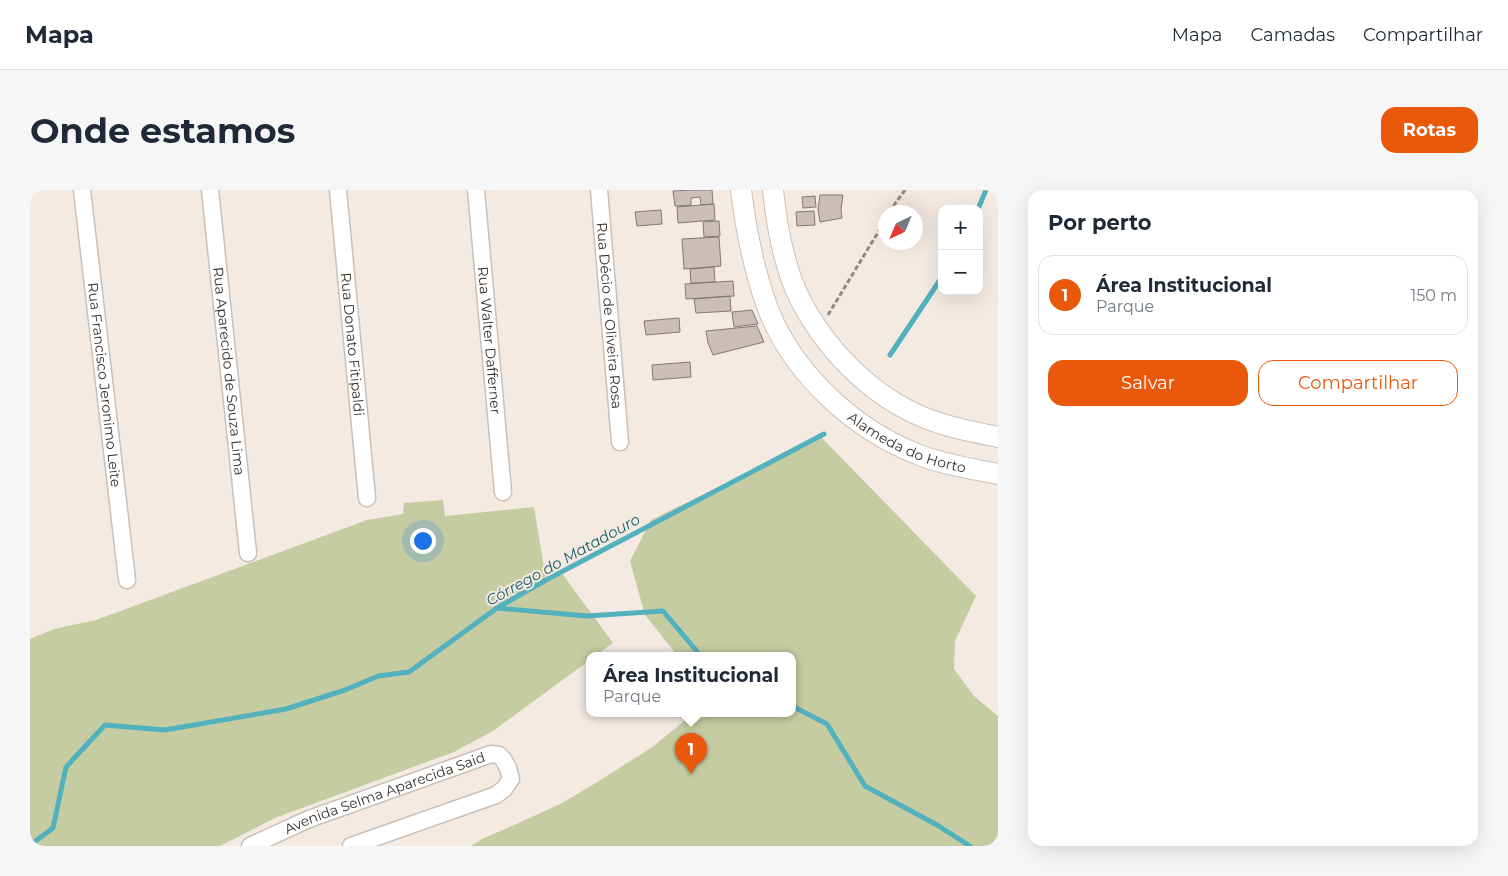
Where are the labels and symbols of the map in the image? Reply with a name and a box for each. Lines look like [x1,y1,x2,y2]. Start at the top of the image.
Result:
north arrow [878,205,923,250]
street label: Rua Décio de Oliveira Rosa [593,222,626,410]
street label: Rua Aparecido de Souza Lima [209,266,249,476]
street label: Rua Walter Dafferner [474,266,505,415]
street label: Rua Donato Fitipaldi [337,272,368,417]
street label: Rua Francisco Jeronimo Leite [84,281,125,488]
street label: Alameda do Horto [844,408,968,477]
water label: Córrego do Matadouro [482,509,643,610]
your location [410,528,436,554]
pin: 1 [675,733,707,774]
street label: Avenida Selma Aparecida Said [281,748,488,838]

